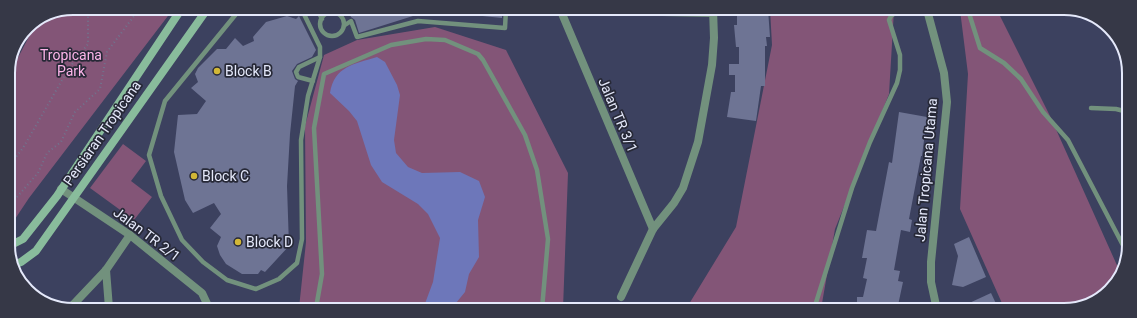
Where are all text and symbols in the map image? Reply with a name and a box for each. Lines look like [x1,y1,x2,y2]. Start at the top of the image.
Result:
park label: Tropicana Park [40,47,102,79]
place label: Block B [225,63,272,79]
marker: Block B [212,66,222,76]
street label: Jalan TR 3/1 [595,75,641,155]
street label: Persiaran Tropicana [60,78,144,188]
street label: Jalan Tropicana Utama [912,98,940,242]
place label: Block C [202,168,249,184]
marker: Block C [189,171,199,181]
street label: Jalan TR 2/1 [111,204,183,264]
place label: Block D [246,234,293,250]
marker: Block D [233,237,243,247]

